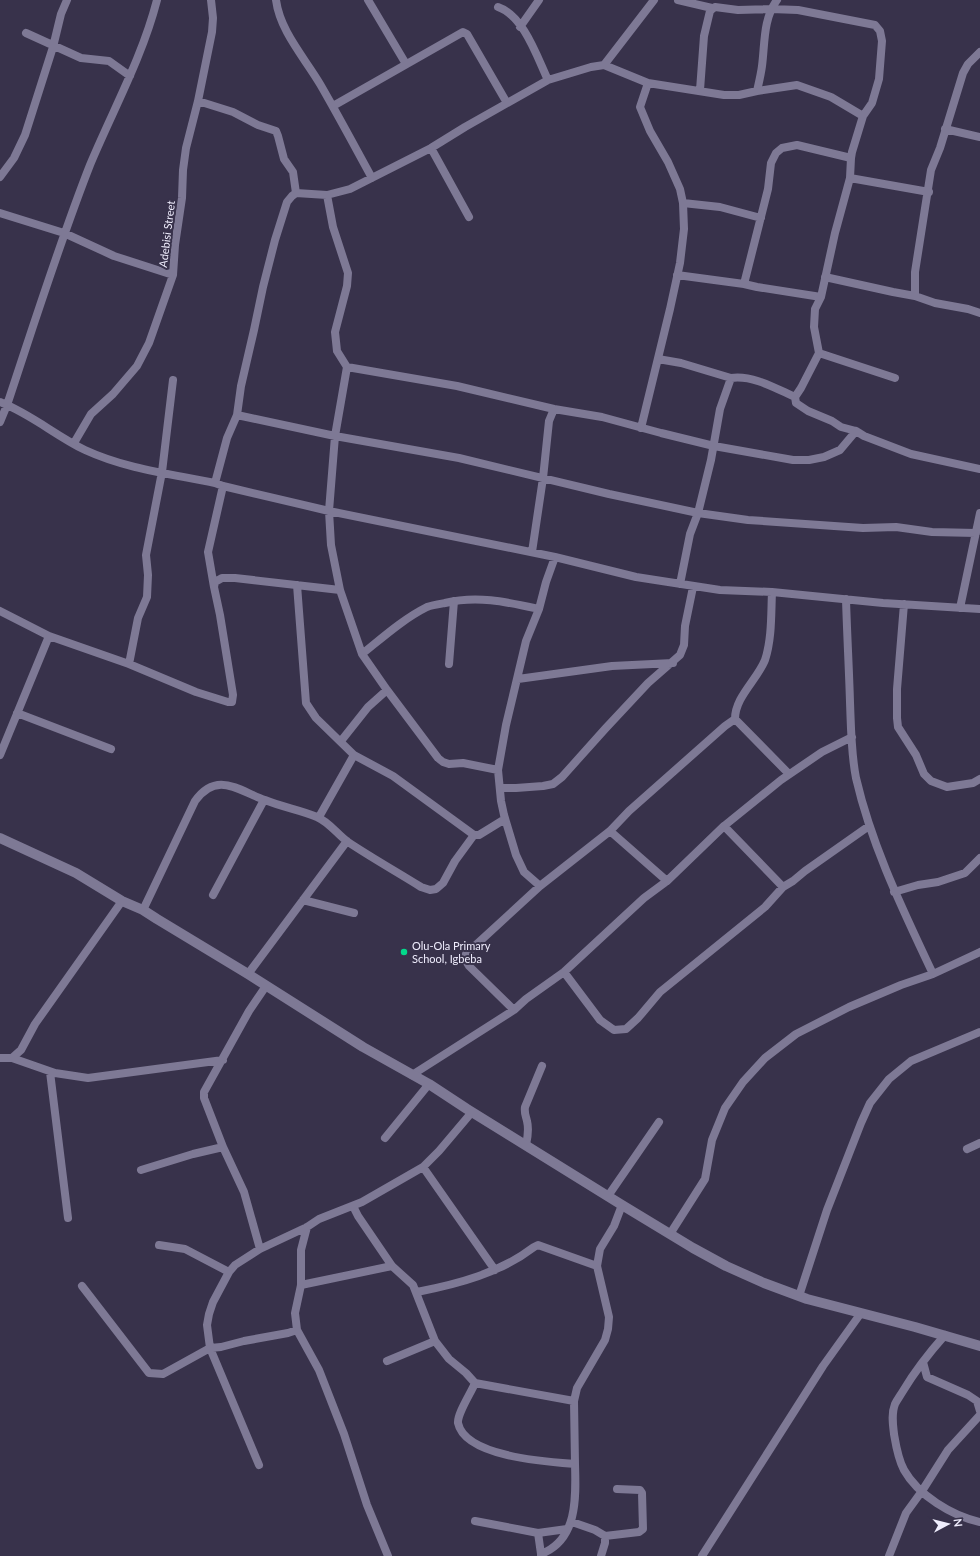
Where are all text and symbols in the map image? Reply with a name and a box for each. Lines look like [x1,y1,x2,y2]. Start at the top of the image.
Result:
street label: Adebisi Street [156,200,177,268]
place label: Olu-Ola Primary School, Igbeba [412,939,491,965]
marker: Olu-Ola Primary School, Igbeba [399,947,409,957]
north arrow [928,1504,968,1544]
text: N [951,1518,965,1528]

